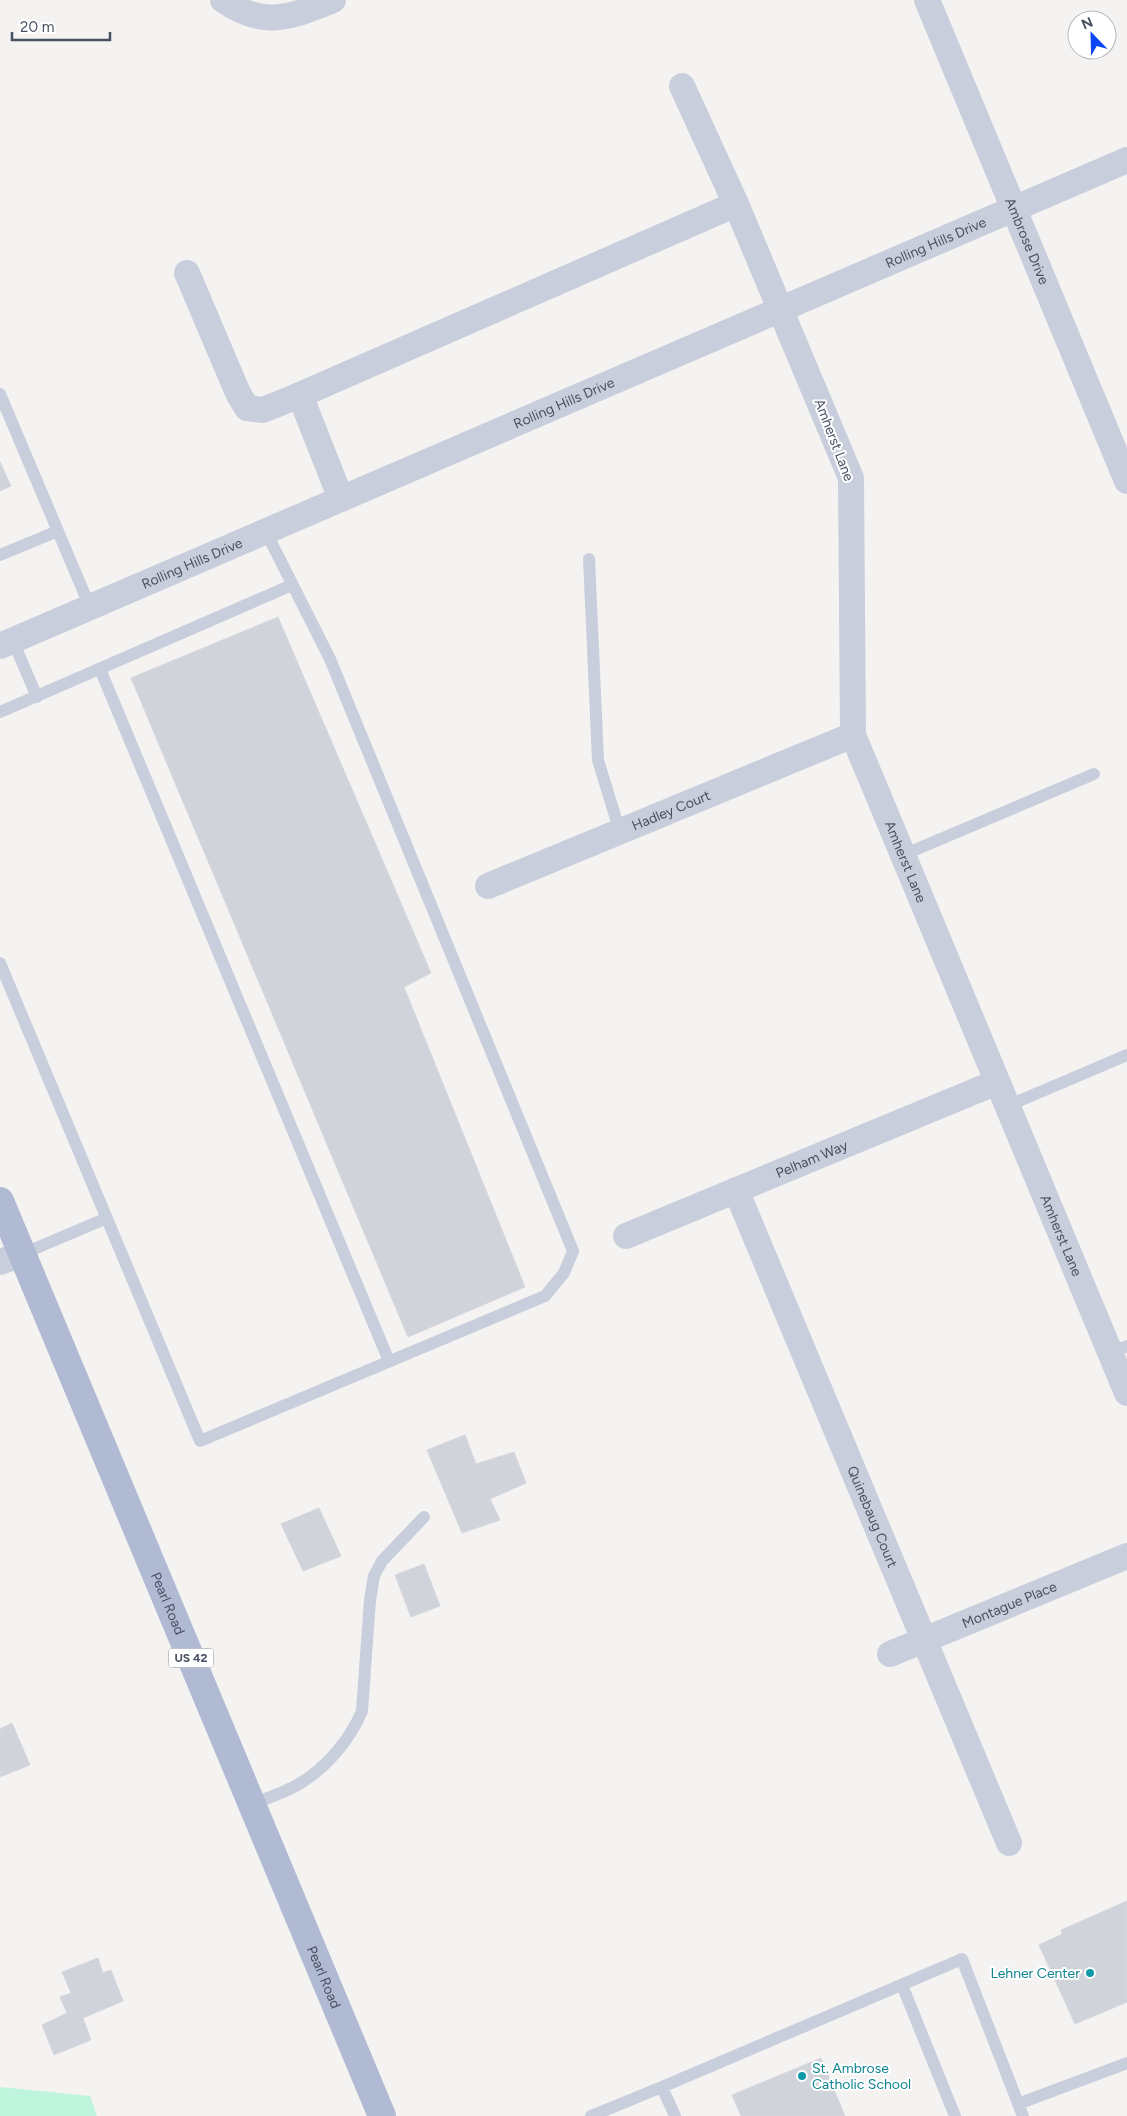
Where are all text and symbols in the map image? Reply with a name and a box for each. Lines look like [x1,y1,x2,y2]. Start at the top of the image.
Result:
scale bar [12,10,110,42]
north arrow [1067,10,1117,60]
text: N [1079,14,1095,33]
text: 20 m [20,18,54,36]
street label: Ambrose Drive [1002,195,1053,287]
street label: Rolling Hills Drive [883,213,989,272]
street label: Rolling Hills Drive [511,374,617,432]
street label: Amherst Lane [811,396,858,484]
street label: Rolling Hills Drive [139,534,245,592]
street label: Hadley Court [629,787,713,834]
street label: Amherst Lane [881,818,930,905]
street label: Pelham Way [773,1136,851,1181]
street label: Amherst Lane [1037,1192,1086,1279]
street label: Quinebaug Court [844,1463,901,1570]
street label: Pearl Road [147,1569,189,1637]
street label: Montague Place [959,1577,1059,1632]
road number: US 42 [168,1649,214,1668]
street label: Pearl Road [303,1943,345,2011]
place label: Lehner Center [990,1965,1080,1982]
marker: Lehner Center [1084,1967,1096,1979]
place label: St. Ambrose Catholic School [812,2060,911,2093]
marker: St. Ambrose Catholic School [796,2070,808,2082]

